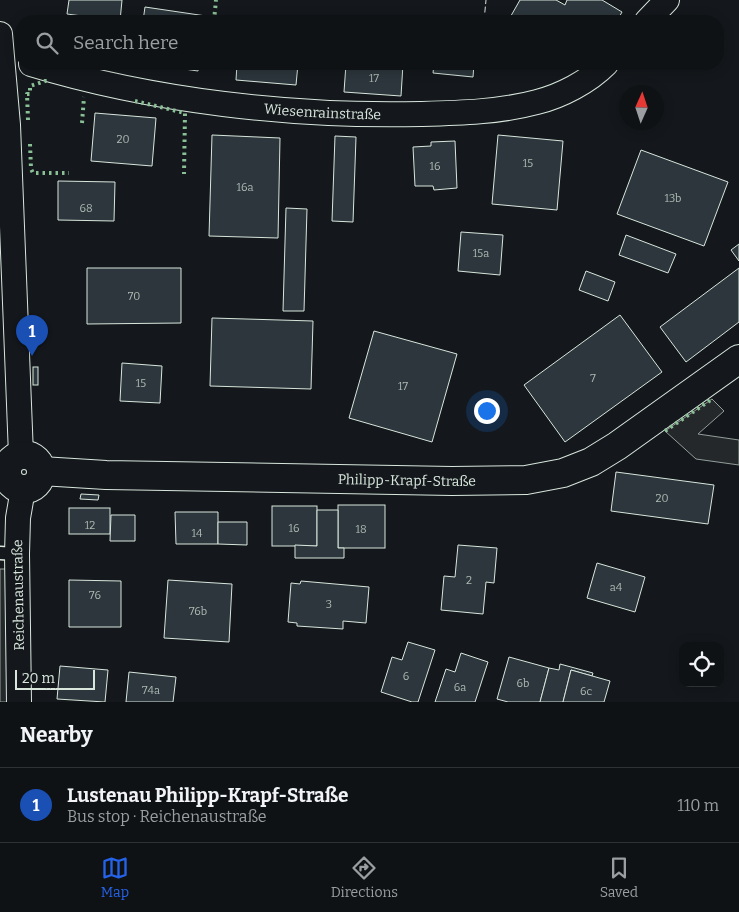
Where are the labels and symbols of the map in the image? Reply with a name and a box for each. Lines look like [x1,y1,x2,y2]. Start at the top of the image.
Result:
house number: 17 [369,72,379,85]
north arrow [619,85,664,130]
street label: Wiesenrainstraße [263,100,381,123]
house number: 20 [116,133,130,146]
house number: 15 [523,157,533,170]
house number: 16 [430,160,440,173]
house number: 16a [237,181,253,194]
house number: 13b [665,192,681,205]
house number: 68 [79,202,93,215]
house number: 15a [473,247,489,260]
house number: 70 [128,290,140,303]
pin: 1 [16,315,48,356]
house number: 7 [590,372,596,385]
house number: 15 [136,377,146,390]
house number: 17 [398,380,408,393]
your location [474,398,500,424]
street label: Philipp-Krapf-Straße [338,471,476,490]
house number: 20 [655,492,669,505]
house number: 12 [85,519,95,532]
house number: 16 [289,522,299,535]
house number: 18 [355,523,367,536]
house number: 14 [192,527,203,540]
street label: Reichenaustraße [9,539,28,651]
house number: 2 [466,574,472,587]
house number: a4 [610,581,623,594]
house number: 76 [89,589,101,602]
house number: 3 [326,598,332,611]
house number: 76b [189,605,207,618]
scale bar [15,667,95,690]
house number: 6 [403,670,409,683]
house number: 6b [517,677,529,690]
house number: 6a [454,681,466,694]
house number: 74a [142,684,160,697]
house number: 6c [580,685,592,698]

